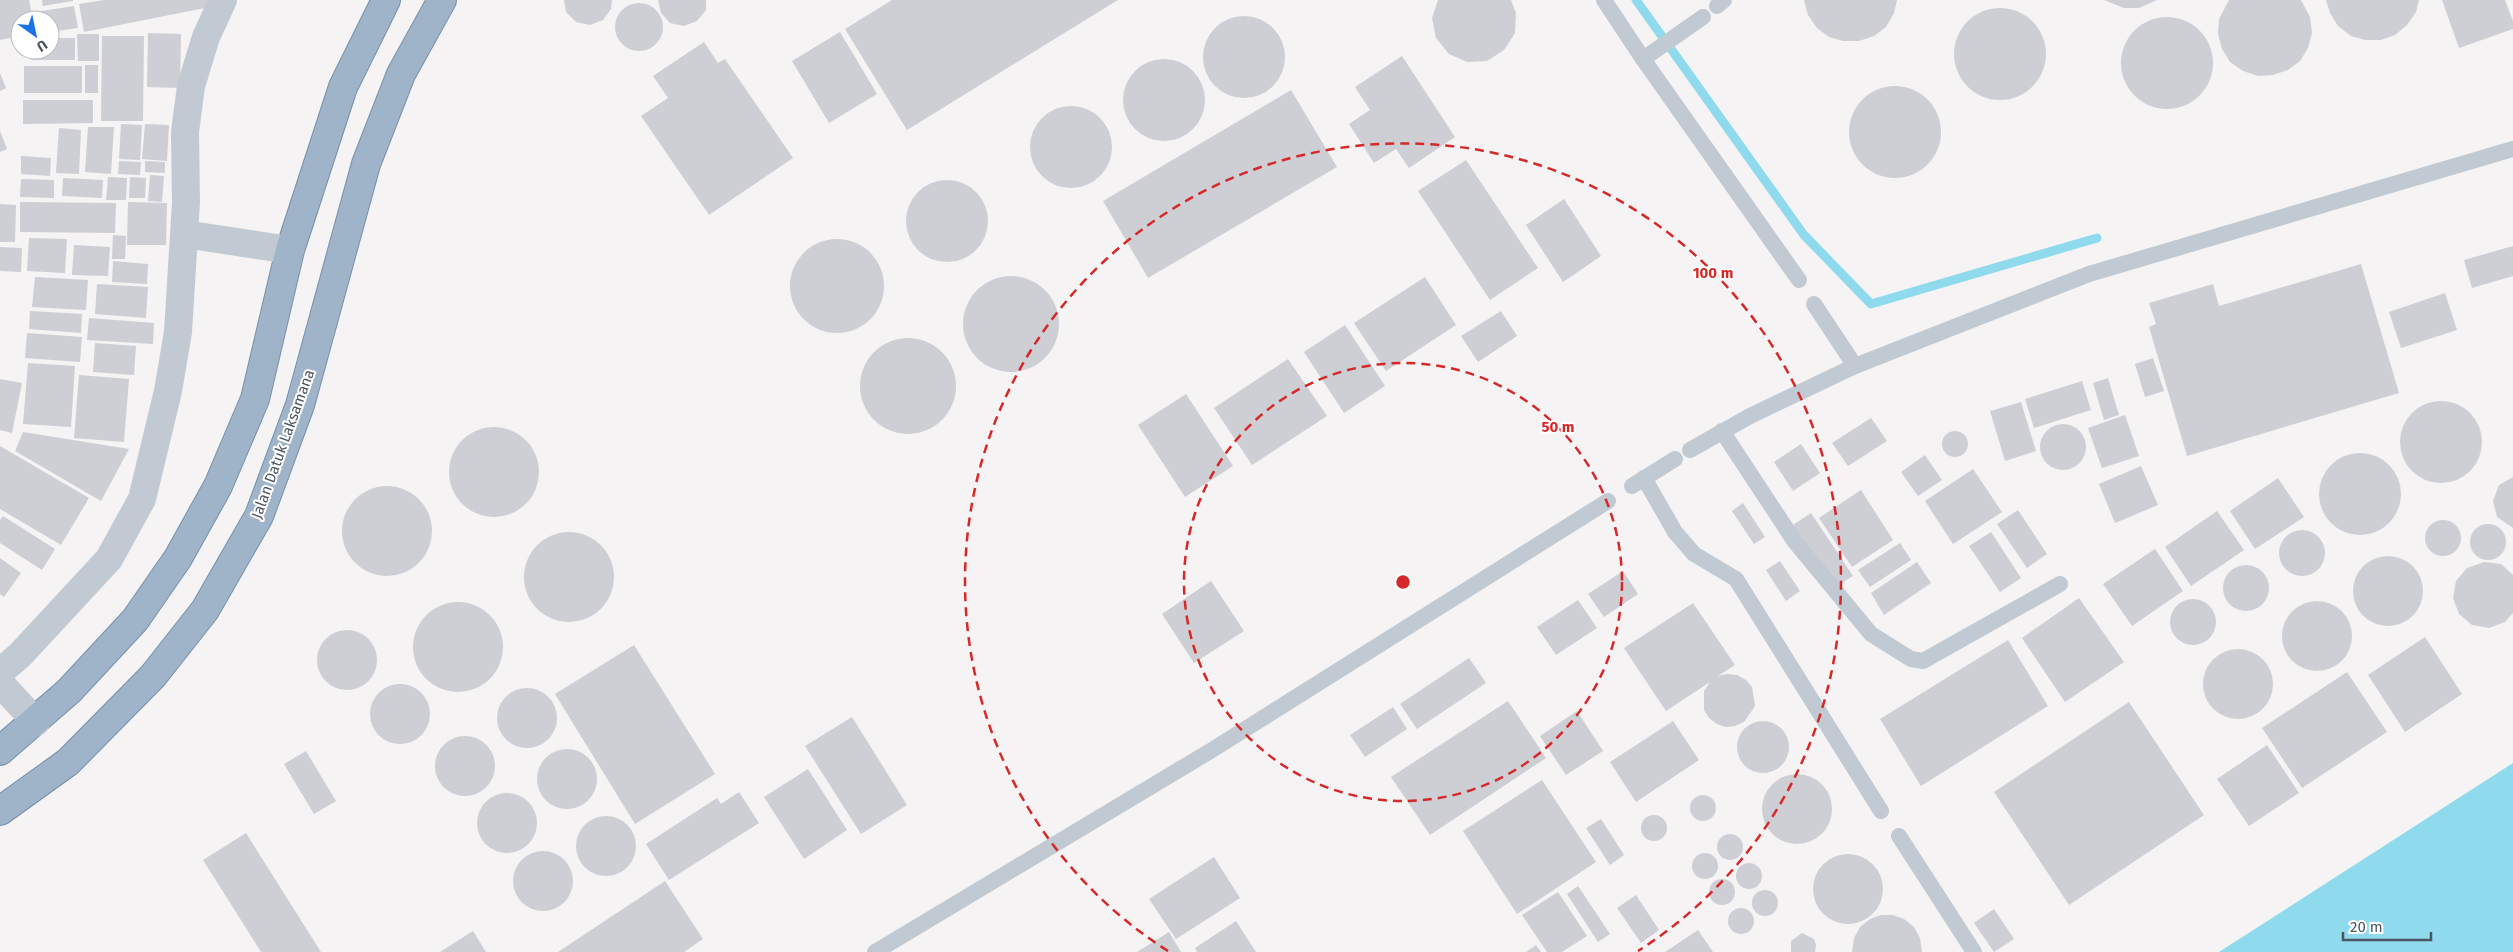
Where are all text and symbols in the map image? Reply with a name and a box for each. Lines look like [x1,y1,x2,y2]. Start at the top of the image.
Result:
north arrow [10,10,60,60]
text: U [33,36,50,55]
text: 100 m [1693,264,1733,282]
street label: Jalan Datuk Laksamana [248,367,318,521]
text: 50 m [1541,418,1575,436]
centre of rings [1394,573,1412,591]
scale bar [2343,910,2430,942]
text: 20 m [2350,918,2383,936]

